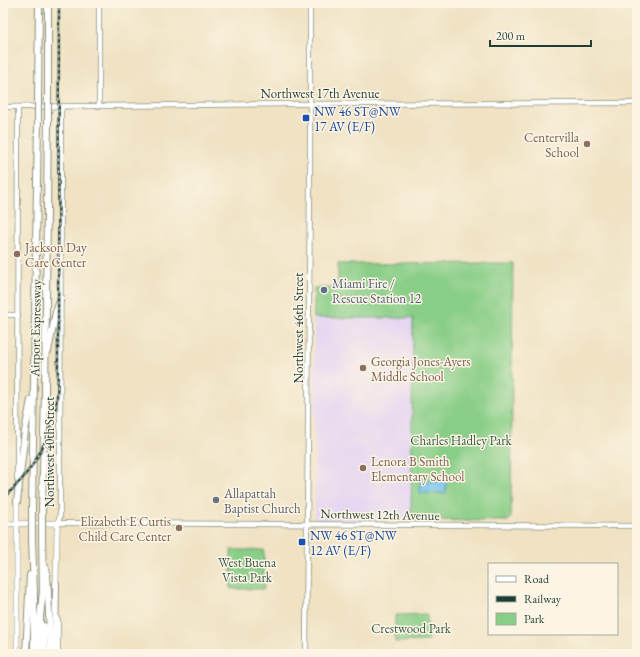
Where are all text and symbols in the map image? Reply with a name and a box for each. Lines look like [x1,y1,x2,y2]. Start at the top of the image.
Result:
scale bar [490,22,591,48]
text: 200 m [496,28,526,44]
street label: Northwest 17th Avenue [260,85,380,102]
place label: NW 46 ST@NW 17 AV (E/F) [314,103,402,135]
marker: NW 46 ST@NW 17 AV (E/F) [301,113,311,123]
place label: Centervilla School [524,129,580,161]
marker: Centervilla School [582,139,592,149]
place label: Jackson Day Care Center [24,239,87,271]
marker: Jackson Day Care Center [12,249,22,259]
street label: Northwest 46th Street [290,273,307,383]
place label: Miami Fire / Rescue Station 12 [332,275,422,307]
street label: Airport Expressway [26,279,45,378]
marker: Miami Fire / Rescue Station 12 [319,285,329,295]
place label: Georgia Jones-Ayers Middle School [371,353,470,385]
marker: Georgia Jones-Ayers Middle School [358,363,368,373]
street label: Northwest 40th Street [41,397,58,507]
park label: Charles Hadley Park [410,432,513,449]
place label: Lenora B Smith Elementary School [371,453,464,485]
marker: Lenora B Smith Elementary School [358,463,368,473]
place label: Allapattah Baptist Church [223,485,301,517]
marker: Allapattah Baptist Church [211,495,221,505]
street label: Northwest 12th Avenue [320,505,440,524]
place label: Elizabeth E Curtis Child Care Center [79,513,172,545]
marker: Elizabeth E Curtis Child Care Center [174,523,184,533]
place label: NW 46 ST@NW 12 AV (E/F) [310,527,398,559]
marker: NW 46 ST@NW 12 AV (E/F) [297,537,307,547]
park label: West Buena Vista Park [218,554,277,586]
legend [488,563,618,635]
text: Road [524,571,550,587]
text: Railway [524,591,562,607]
text: Park [524,611,545,627]
park label: Crestwood Park [371,620,452,637]

